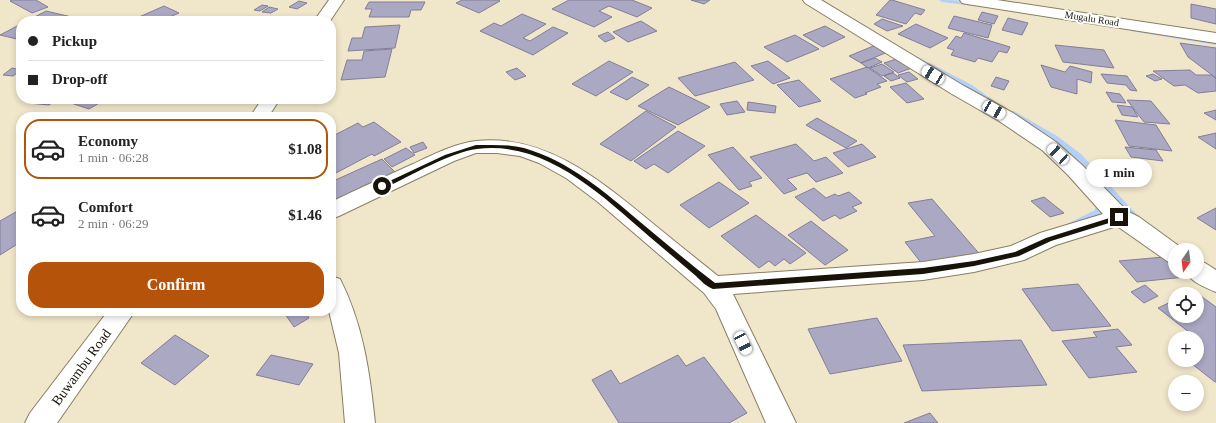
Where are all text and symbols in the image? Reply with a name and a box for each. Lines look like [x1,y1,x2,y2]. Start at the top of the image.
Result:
street label: Mugalu Road [1064,9,1120,28]
text: Pickup [52,33,97,49]
car [920,64,946,86]
text: Drop-off [52,71,108,87]
car [981,99,1007,121]
icon: car [30,131,66,167]
text: Economy [78,133,138,149]
text: $1.08 [288,141,322,157]
car [1045,141,1071,167]
text: 1 min · 06:28 [78,150,148,165]
callout: 1 min [1086,159,1152,187]
text: 1 min [1103,165,1135,180]
route start [373,177,391,195]
icon: car [30,197,66,233]
text: Comfort [78,199,133,215]
text: $1.46 [288,207,322,223]
route end [1110,208,1128,226]
text: 2 min · 06:29 [78,216,148,231]
north arrow [1168,243,1204,279]
map controls [1168,243,1204,411]
button: Confirm [28,262,324,308]
button: locate [1168,287,1204,323]
street label: Buwambu Road [49,326,114,408]
car [732,330,754,356]
button: + [1168,331,1204,367]
button: − [1168,375,1204,411]

